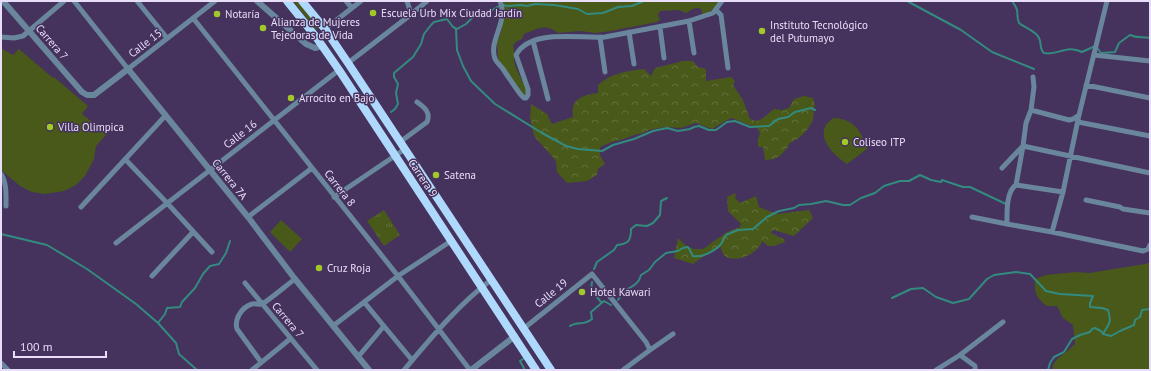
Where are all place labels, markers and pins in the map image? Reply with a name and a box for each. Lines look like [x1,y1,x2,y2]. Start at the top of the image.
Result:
place label: Escuela Urb Mix Ciudad Jardín [381,6,522,20]
place label: Notaría [225,7,260,21]
marker: Escuela Urb Mix Ciudad Jardín [368,8,378,18]
marker: Notaría [212,9,222,19]
place label: Alianza de Mujeres Tejedoras de Vida [271,15,360,42]
place label: Instituto Tecnológico del Putumayo [770,18,868,45]
marker: Alianza de Mujeres Tejedoras de Vida [258,23,268,33]
marker: Instituto Tecnológico del Putumayo [757,26,767,36]
place label: Arrocito en Bajo [299,91,375,105]
marker: Arrocito en Bajo [286,93,296,103]
place label: Villa Olimpica [57,120,124,134]
marker: Villa Olimpica [45,122,55,132]
place label: Coliseo ITP [853,135,905,149]
marker: Coliseo ITP [840,137,850,147]
place label: Satena [444,168,476,182]
marker: Satena [431,170,441,180]
place label: Cruz Roja [327,261,371,275]
marker: Cruz Roja [314,263,324,273]
place label: Hotel Kawari [590,285,651,299]
marker: Hotel Kawari [577,287,587,297]

